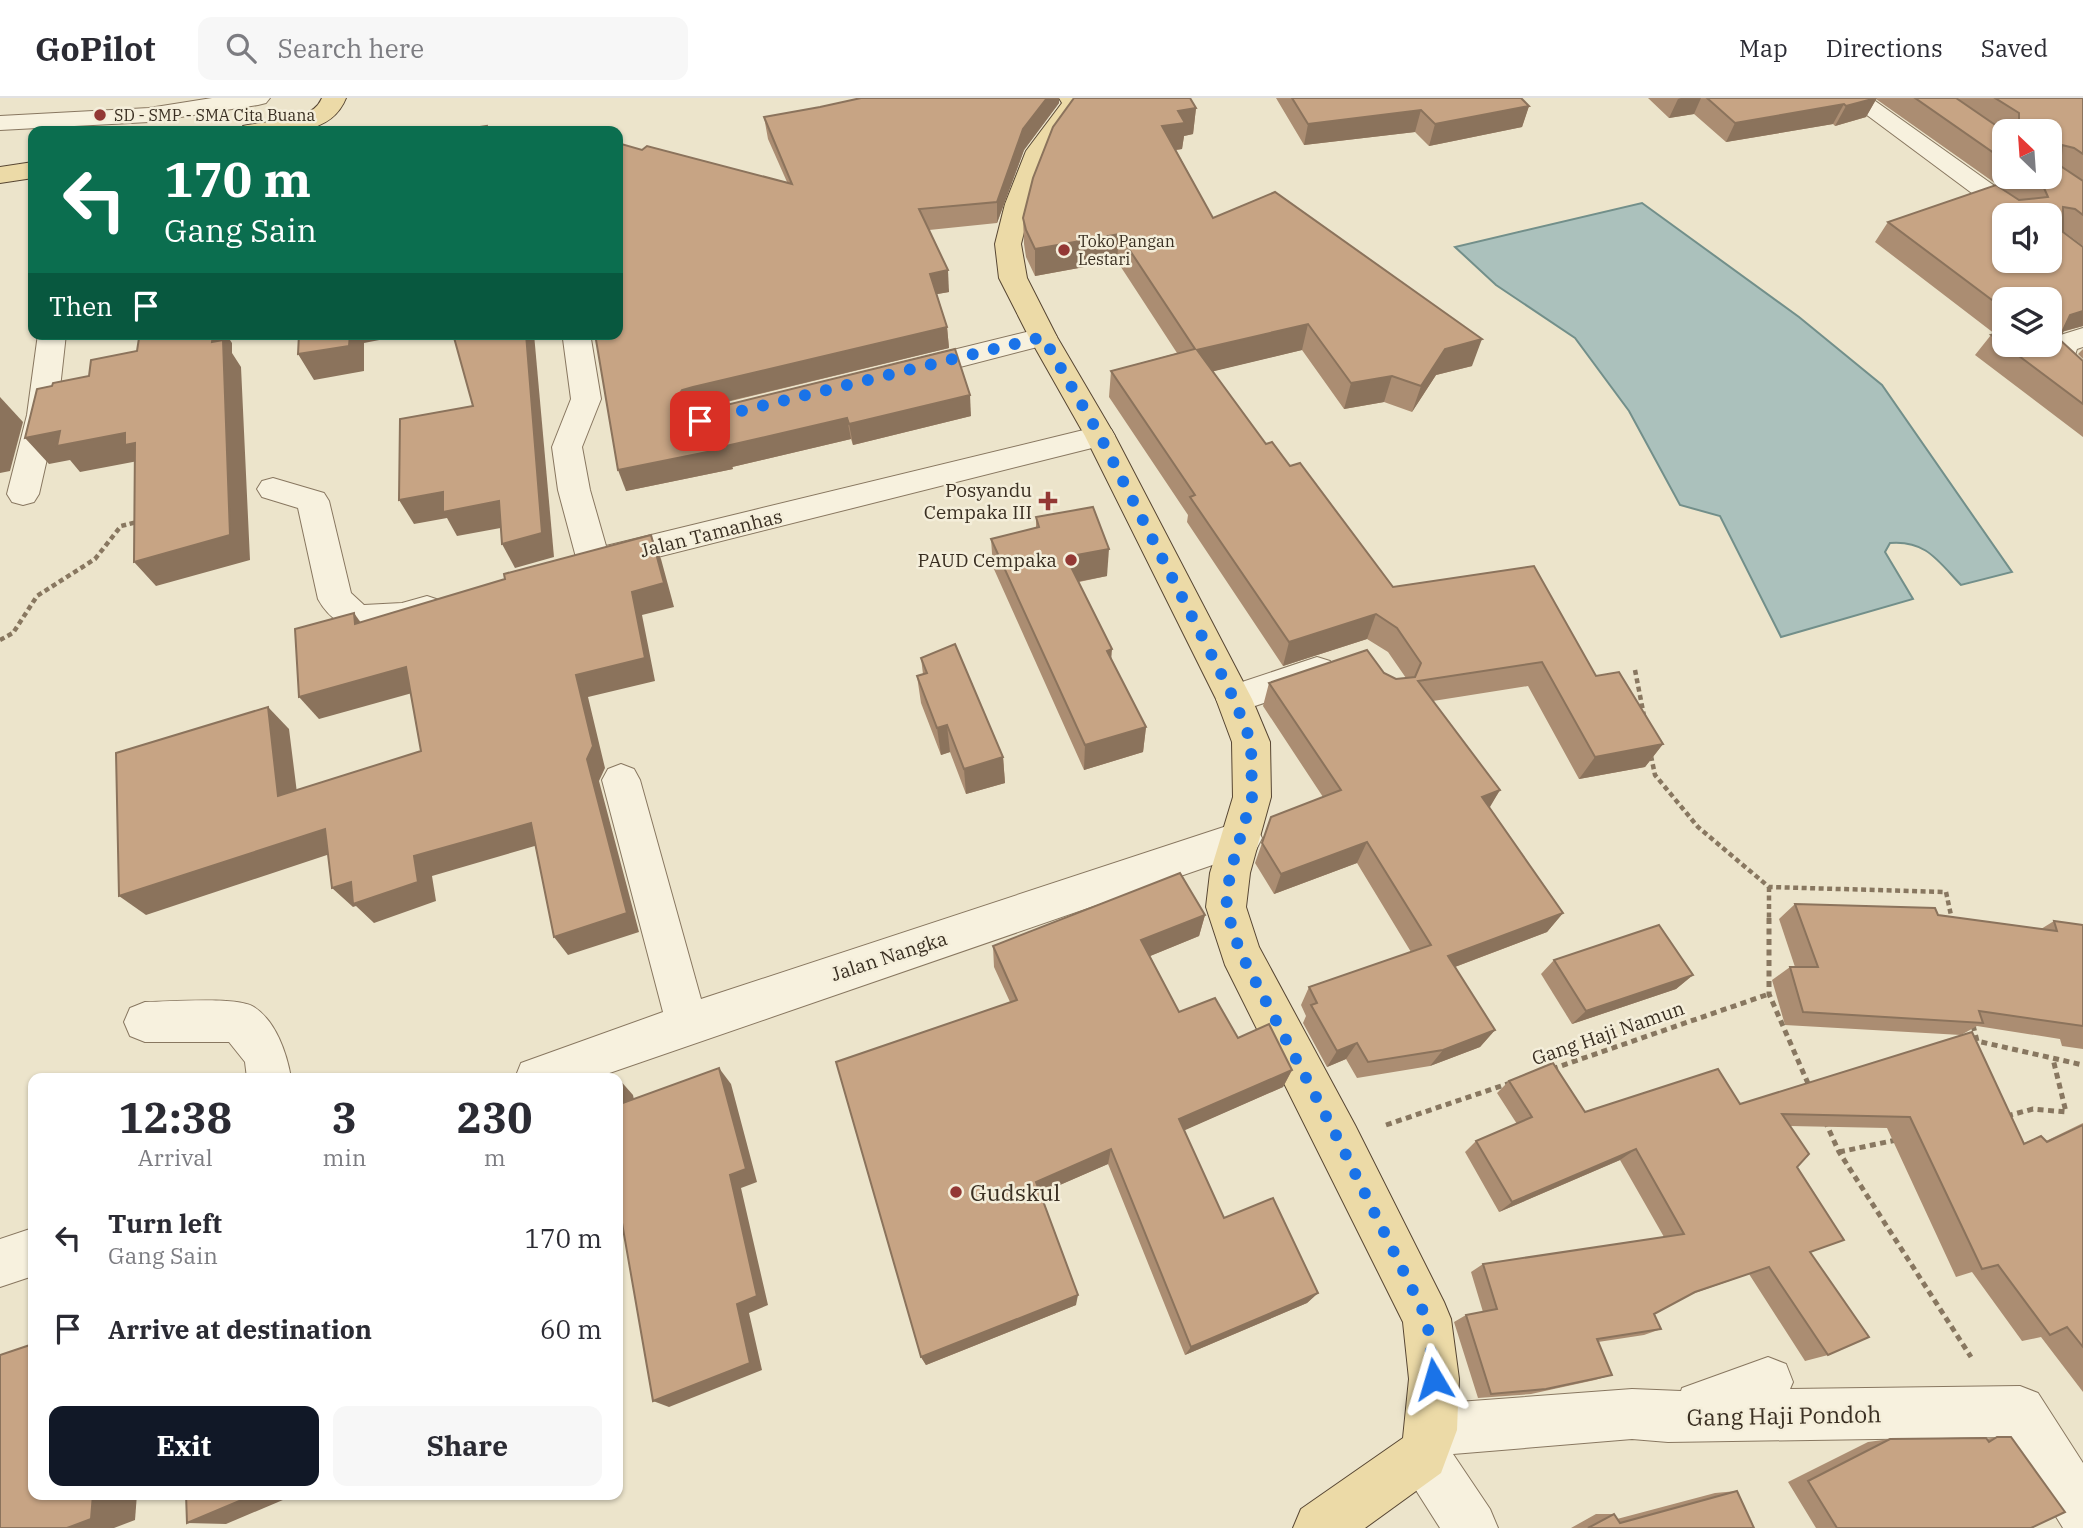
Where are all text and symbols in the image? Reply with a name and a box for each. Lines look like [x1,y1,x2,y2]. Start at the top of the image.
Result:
search box [198,17,688,80]
text: GoPilot [35,27,156,70]
icon: search [222,29,260,67]
text: Search here [278,31,424,65]
text: Map [1739,32,1788,64]
text: Directions [1826,32,1943,64]
text: Saved [1981,32,2048,64]
place label: SD - SMP - SMA Cita Buana [114,105,315,125]
marker: SD - SMP - SMA Cita Buana [92,107,108,123]
north arrow [1992,119,2062,189]
map controls [1992,119,2062,357]
text: 170 m [164,147,311,210]
icon: left [49,154,140,245]
button: sound [1992,203,2062,273]
text: Gang Sain [164,209,317,251]
place label: Toko Pangan Lestari [1078,231,1175,269]
marker: Toko Pangan Lestari [1056,242,1072,258]
icon: arrive [127,287,165,325]
button: layers [1992,287,2062,357]
text: Then [49,289,113,323]
pin [670,391,730,451]
icon: arrive [681,402,719,440]
place label: Posyandu Cempaka III [924,478,1032,524]
marker: Posyandu Cempaka III [1038,491,1058,511]
street label: Jalan Tamanhas [637,504,785,562]
place label: PAUD Cempaka [918,548,1057,572]
marker: PAUD Cempaka [1063,552,1079,568]
street label: Jalan Nangka [828,926,950,986]
street label: Gang Haji Namun [1529,996,1687,1070]
text: 12:38 [118,1090,232,1145]
text: 3 [332,1090,357,1145]
text: 230 [457,1090,532,1145]
text: Arrival [138,1142,213,1172]
text: min [323,1142,366,1172]
text: m [484,1142,506,1172]
place label: Gudskul [970,1177,1060,1207]
marker: Gudskul [948,1184,964,1200]
text: Turn left [108,1206,222,1240]
icon: left [49,1219,87,1257]
text: 170 m [524,1221,602,1255]
text: Gang Sain [108,1240,218,1270]
icon: arrive [49,1310,87,1348]
text: Arrive at destination [108,1312,372,1346]
text: 60 m [540,1312,602,1346]
position arrow [1397,1342,1471,1416]
street label: Gang Haji Pondoh [1686,1398,1882,1432]
button: Exit [49,1406,319,1486]
button: Share [333,1406,602,1486]

